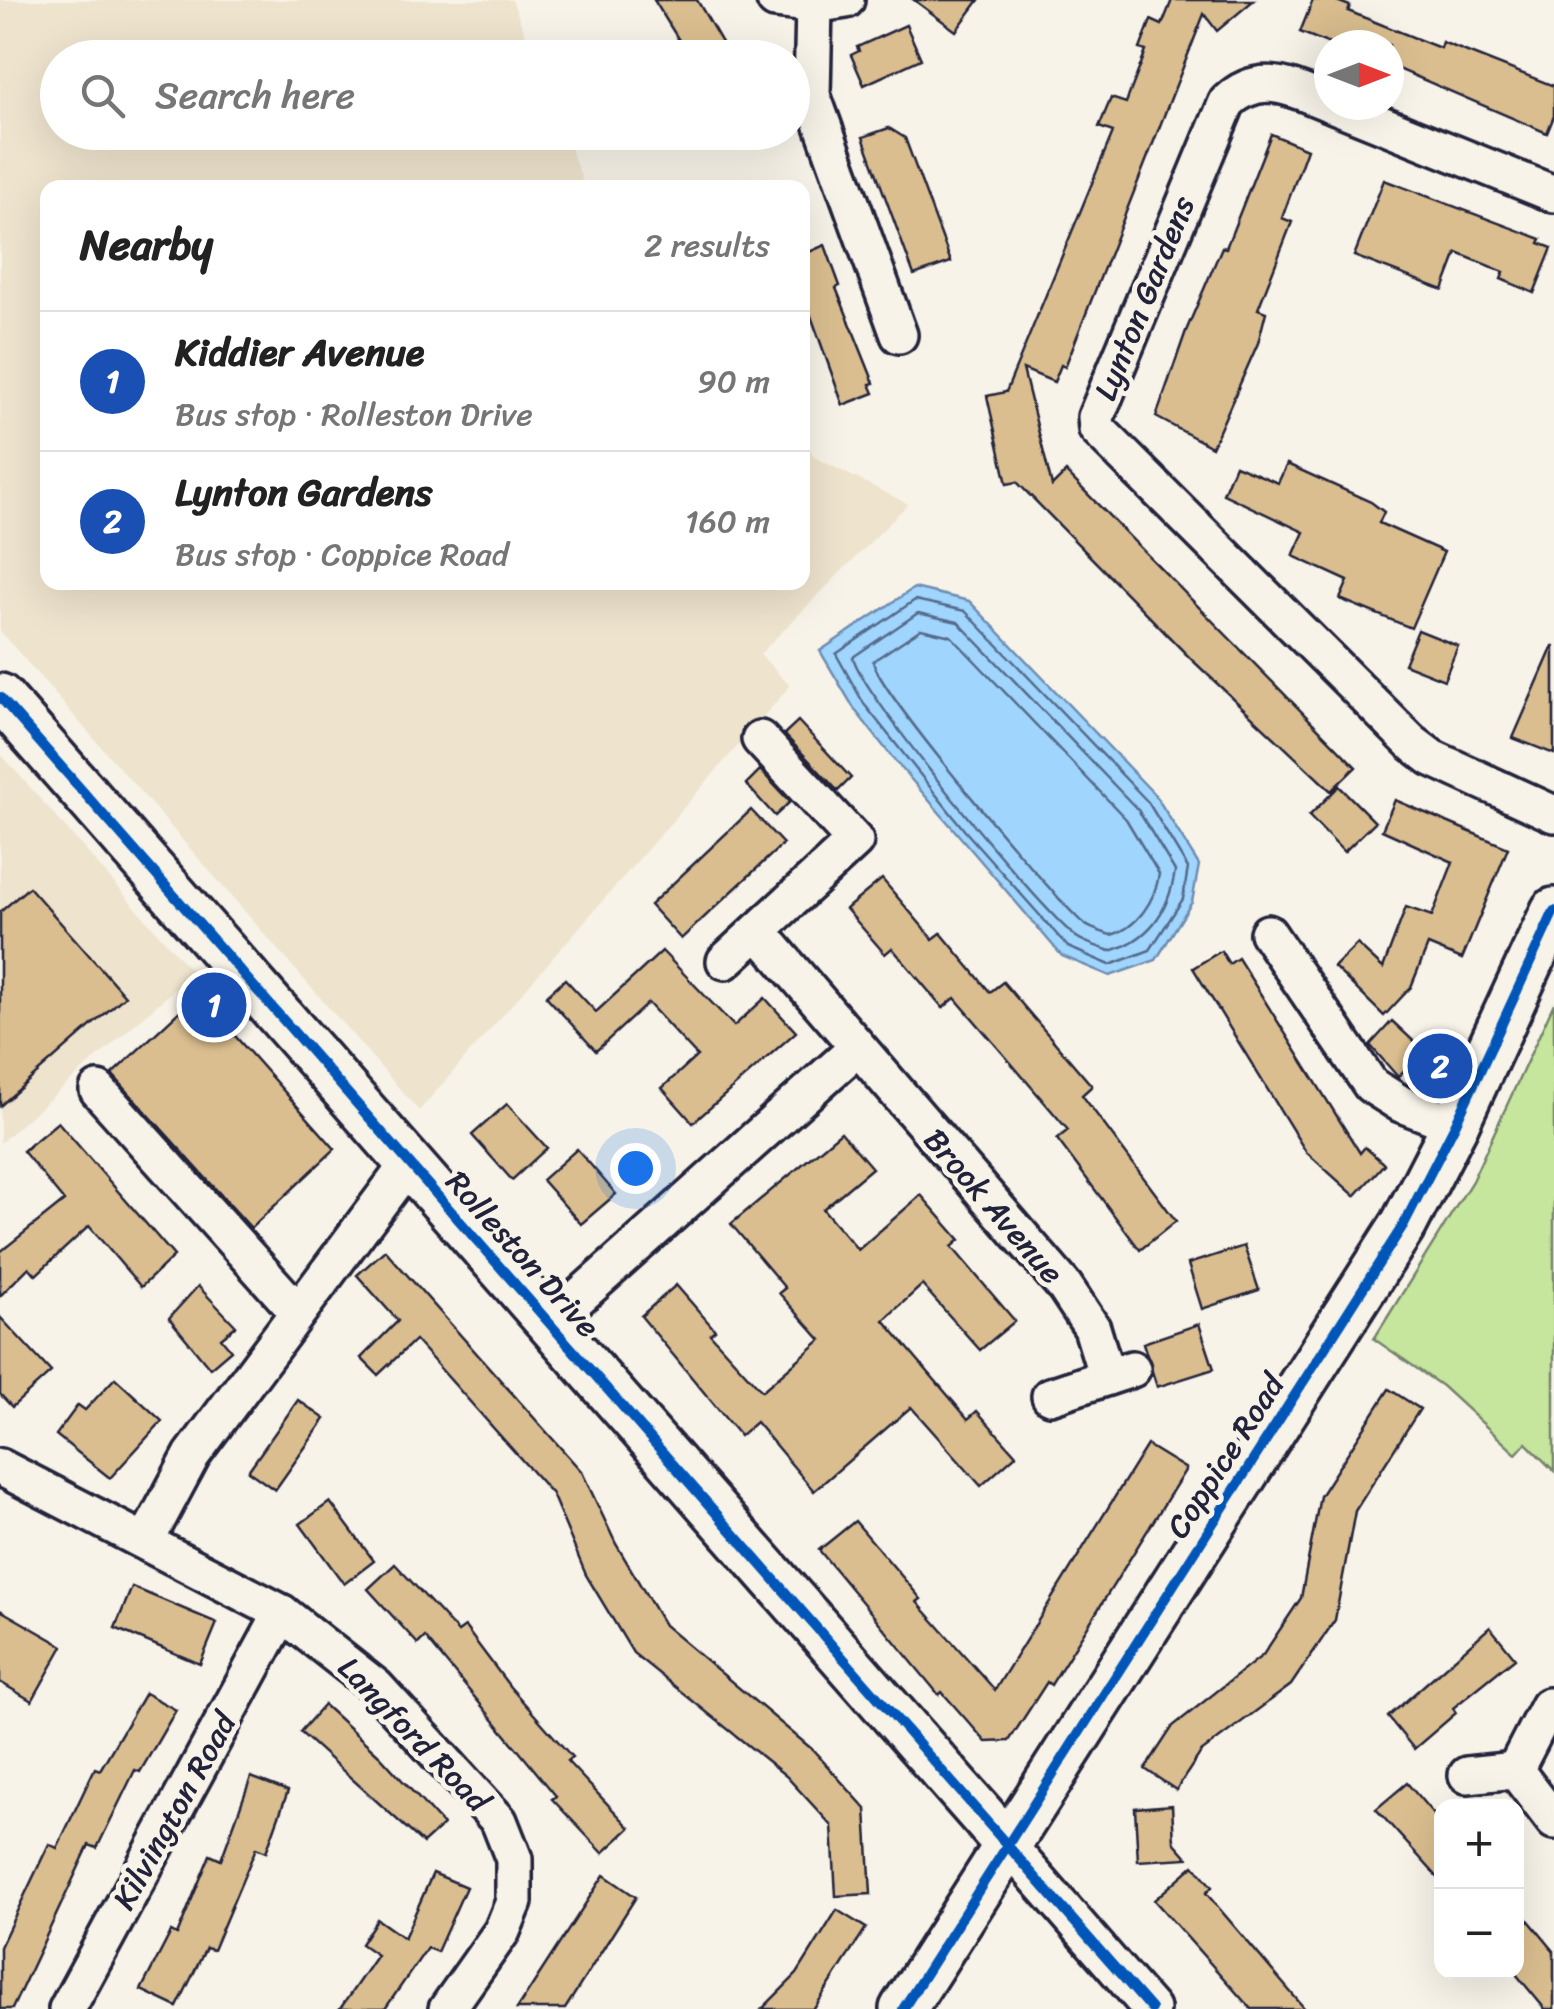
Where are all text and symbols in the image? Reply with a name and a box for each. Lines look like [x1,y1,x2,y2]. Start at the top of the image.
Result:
north arrow [1314,30,1404,120]
search box [40,40,810,150]
text: Search here [155,62,355,129]
icon: search [75,68,130,123]
street label: Lynton Gardens [1077,187,1212,409]
text: Nearby [80,208,213,282]
text: 2 results [644,217,770,274]
text: Kiddier Avenue [175,319,424,386]
text: 1 [106,353,119,410]
text: 90 m [697,353,770,410]
text: Bus stop · Rolleston Drive [175,386,533,443]
text: Lynton Gardens [175,459,432,526]
text: 2 [103,493,122,550]
text: 160 m [685,493,770,550]
text: Bus stop · Coppice Road [175,526,509,583]
pin: 1 [182,968,246,1042]
pin: 2 [1408,1028,1472,1104]
street label: Brook Avenue [909,1115,1079,1298]
your location [610,1143,661,1194]
street label: Rolleston Drive [431,1157,615,1352]
street label: Coppice Road [1151,1360,1301,1550]
street label: Langford Road [323,1642,505,1828]
street label: Kilvington Road [96,1700,253,1921]
map controls [1434,1799,1524,1979]
button: + [1434,1799,1524,1889]
button: − [1434,1889,1524,1979]

